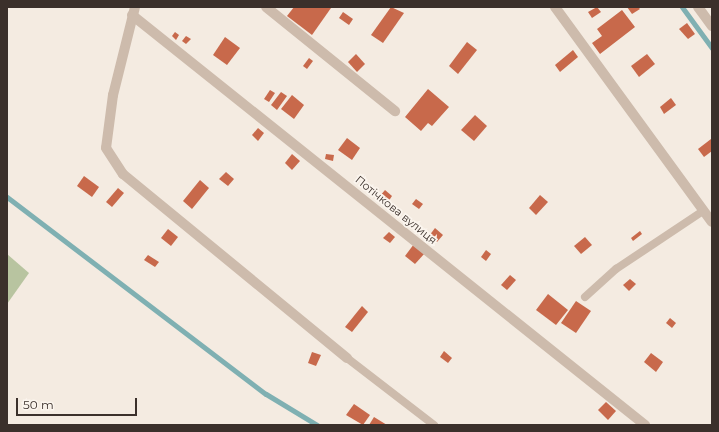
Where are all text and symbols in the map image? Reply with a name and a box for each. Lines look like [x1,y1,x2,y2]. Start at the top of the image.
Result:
street label: Потічкова вулиця [353,173,439,247]
scale bar [18,390,139,416]
text: 50 m [23,397,54,412]

